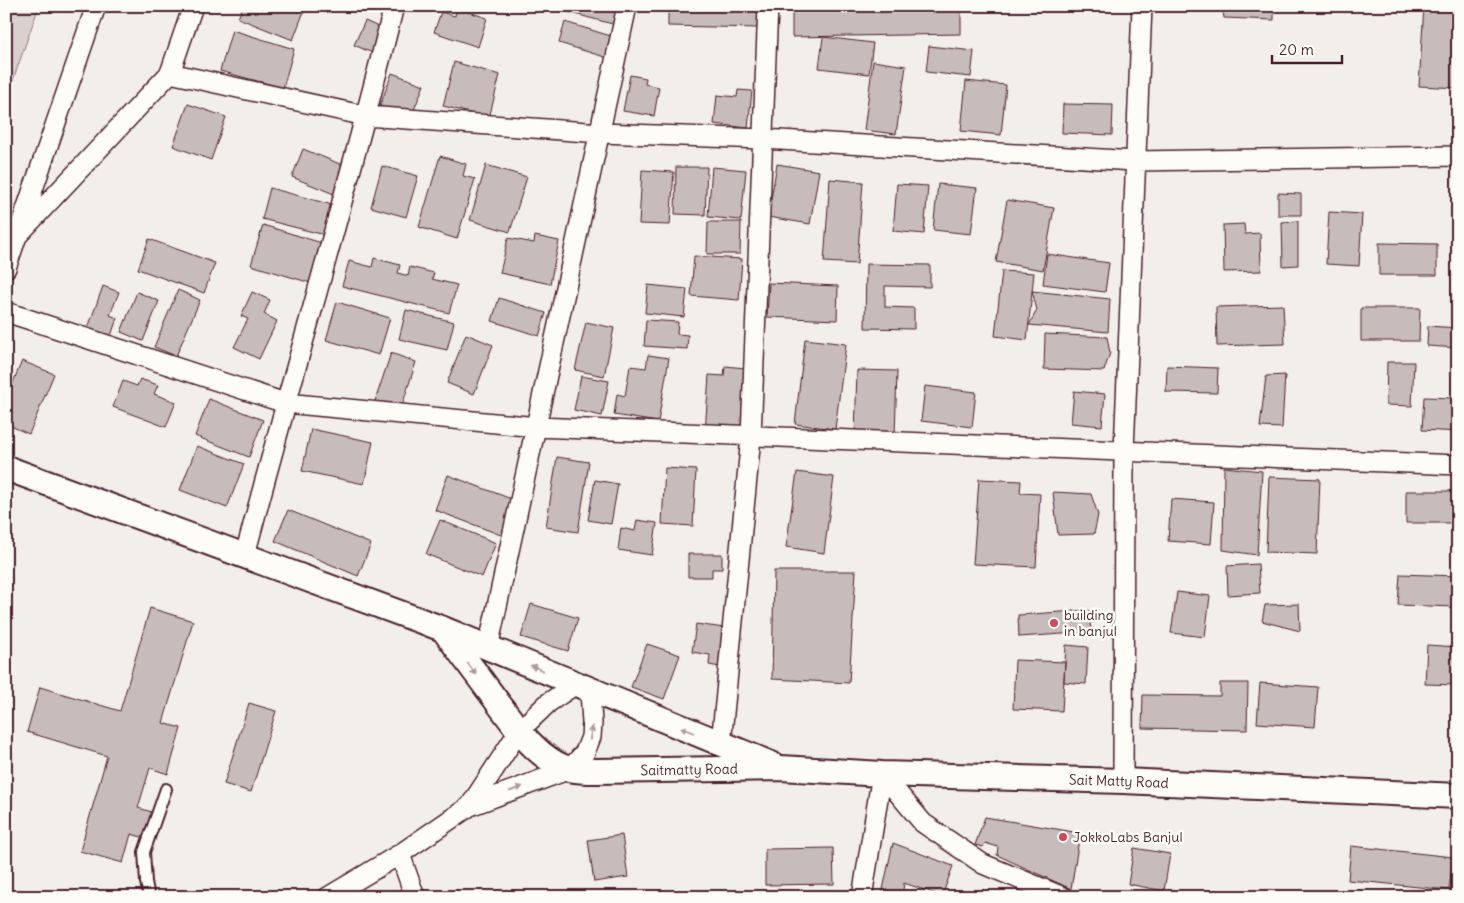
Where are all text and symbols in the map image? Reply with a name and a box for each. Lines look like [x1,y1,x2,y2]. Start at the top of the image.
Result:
scale bar [1272,32,1342,64]
text: 20 m [1279,40,1314,59]
place label: building in banjul [1064,606,1117,640]
marker: building in banjul [1048,617,1060,629]
one-way arrow [467,662,477,676]
one-way arrow [530,664,544,672]
one-way arrow [587,724,595,740]
one-way arrow [679,726,694,734]
street label: Saitmatty Road [640,760,738,779]
street label: Sait Matty Road [1069,770,1169,792]
one-way arrow [509,785,524,793]
place label: JokkoLabs Banjul [1073,828,1183,846]
marker: JokkoLabs Banjul [1057,831,1069,843]

